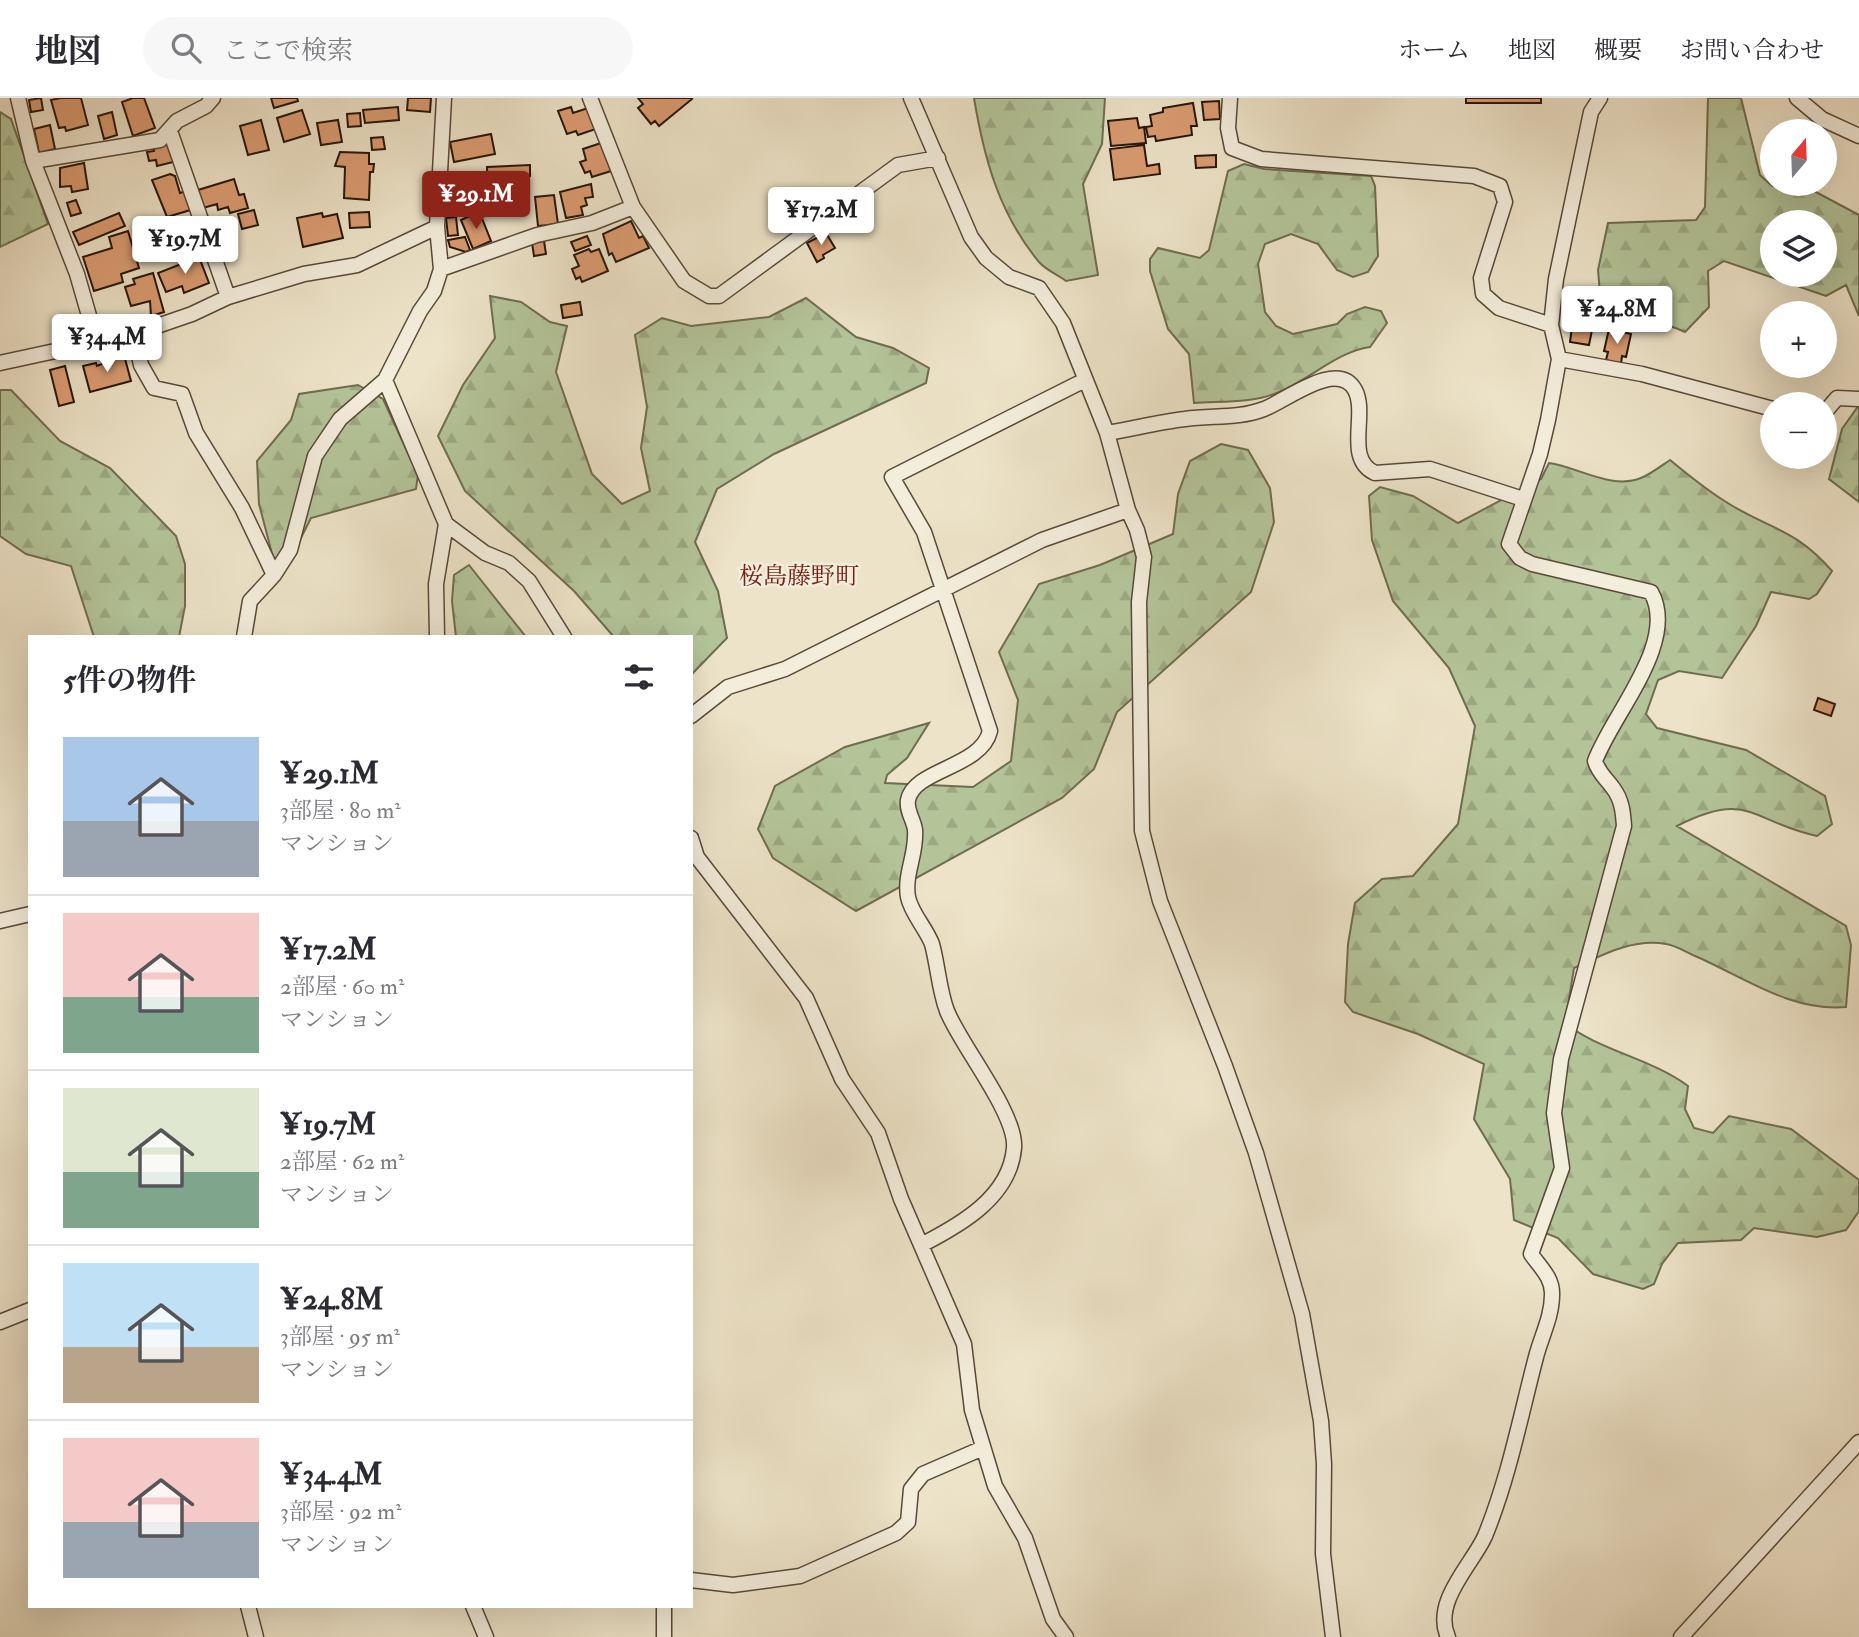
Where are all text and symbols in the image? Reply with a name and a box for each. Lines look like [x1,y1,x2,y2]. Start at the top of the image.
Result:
search box [143,17,633,80]
icon: search [167,29,205,67]
text: 地図 [35,31,101,72]
text: ここで検索 [223,35,353,67]
text: ホーム [1398,35,1470,66]
text: 地図 [1508,35,1556,66]
text: 概要 [1594,35,1642,66]
text: お問い合わせ [1680,35,1824,66]
north arrow [1760,119,1838,196]
map controls [1760,119,1837,469]
pin: ¥29.1M [419,172,533,231]
text: ¥29.1M [438,179,514,208]
pin: ¥17.2M [764,188,878,247]
text: ¥17.2M [784,195,858,224]
button: layers [1760,210,1837,287]
pin: ¥19.7M [128,216,242,276]
text: ¥19.7M [148,224,222,253]
pin: ¥24.8M [1560,286,1674,346]
text: ¥24.8M [1577,294,1657,323]
button: + [1760,301,1837,378]
pin: ¥34.4M [50,314,164,374]
text: ¥34.4M [68,322,146,351]
button: − [1760,392,1837,469]
district label: 桜島藤野町 [739,561,859,592]
icon: filters [620,658,658,696]
text: 5件の物件 [63,662,196,699]
text: ¥29.1M [280,755,379,792]
icon: home [119,765,203,849]
text: 3部屋 · 80 m² [280,796,401,825]
text: マンション [280,829,394,858]
text: ¥17.2M [280,931,376,968]
icon: home [119,941,203,1025]
text: 2部屋 · 60 m² [280,972,404,1001]
text: マンション [280,1005,394,1034]
text: ¥19.7M [280,1106,376,1143]
icon: home [119,1116,203,1200]
text: 2部屋 · 62 m² [280,1147,404,1176]
text: マンション [280,1180,394,1209]
text: ¥24.8M [280,1281,384,1318]
icon: home [119,1291,203,1375]
text: 3部屋 · 95 m² [280,1322,400,1351]
text: マンション [280,1355,394,1384]
text: ¥34.4M [280,1456,382,1493]
icon: home [119,1466,203,1550]
text: 3部屋 · 92 m² [280,1497,402,1526]
text: マンション [280,1530,394,1559]

